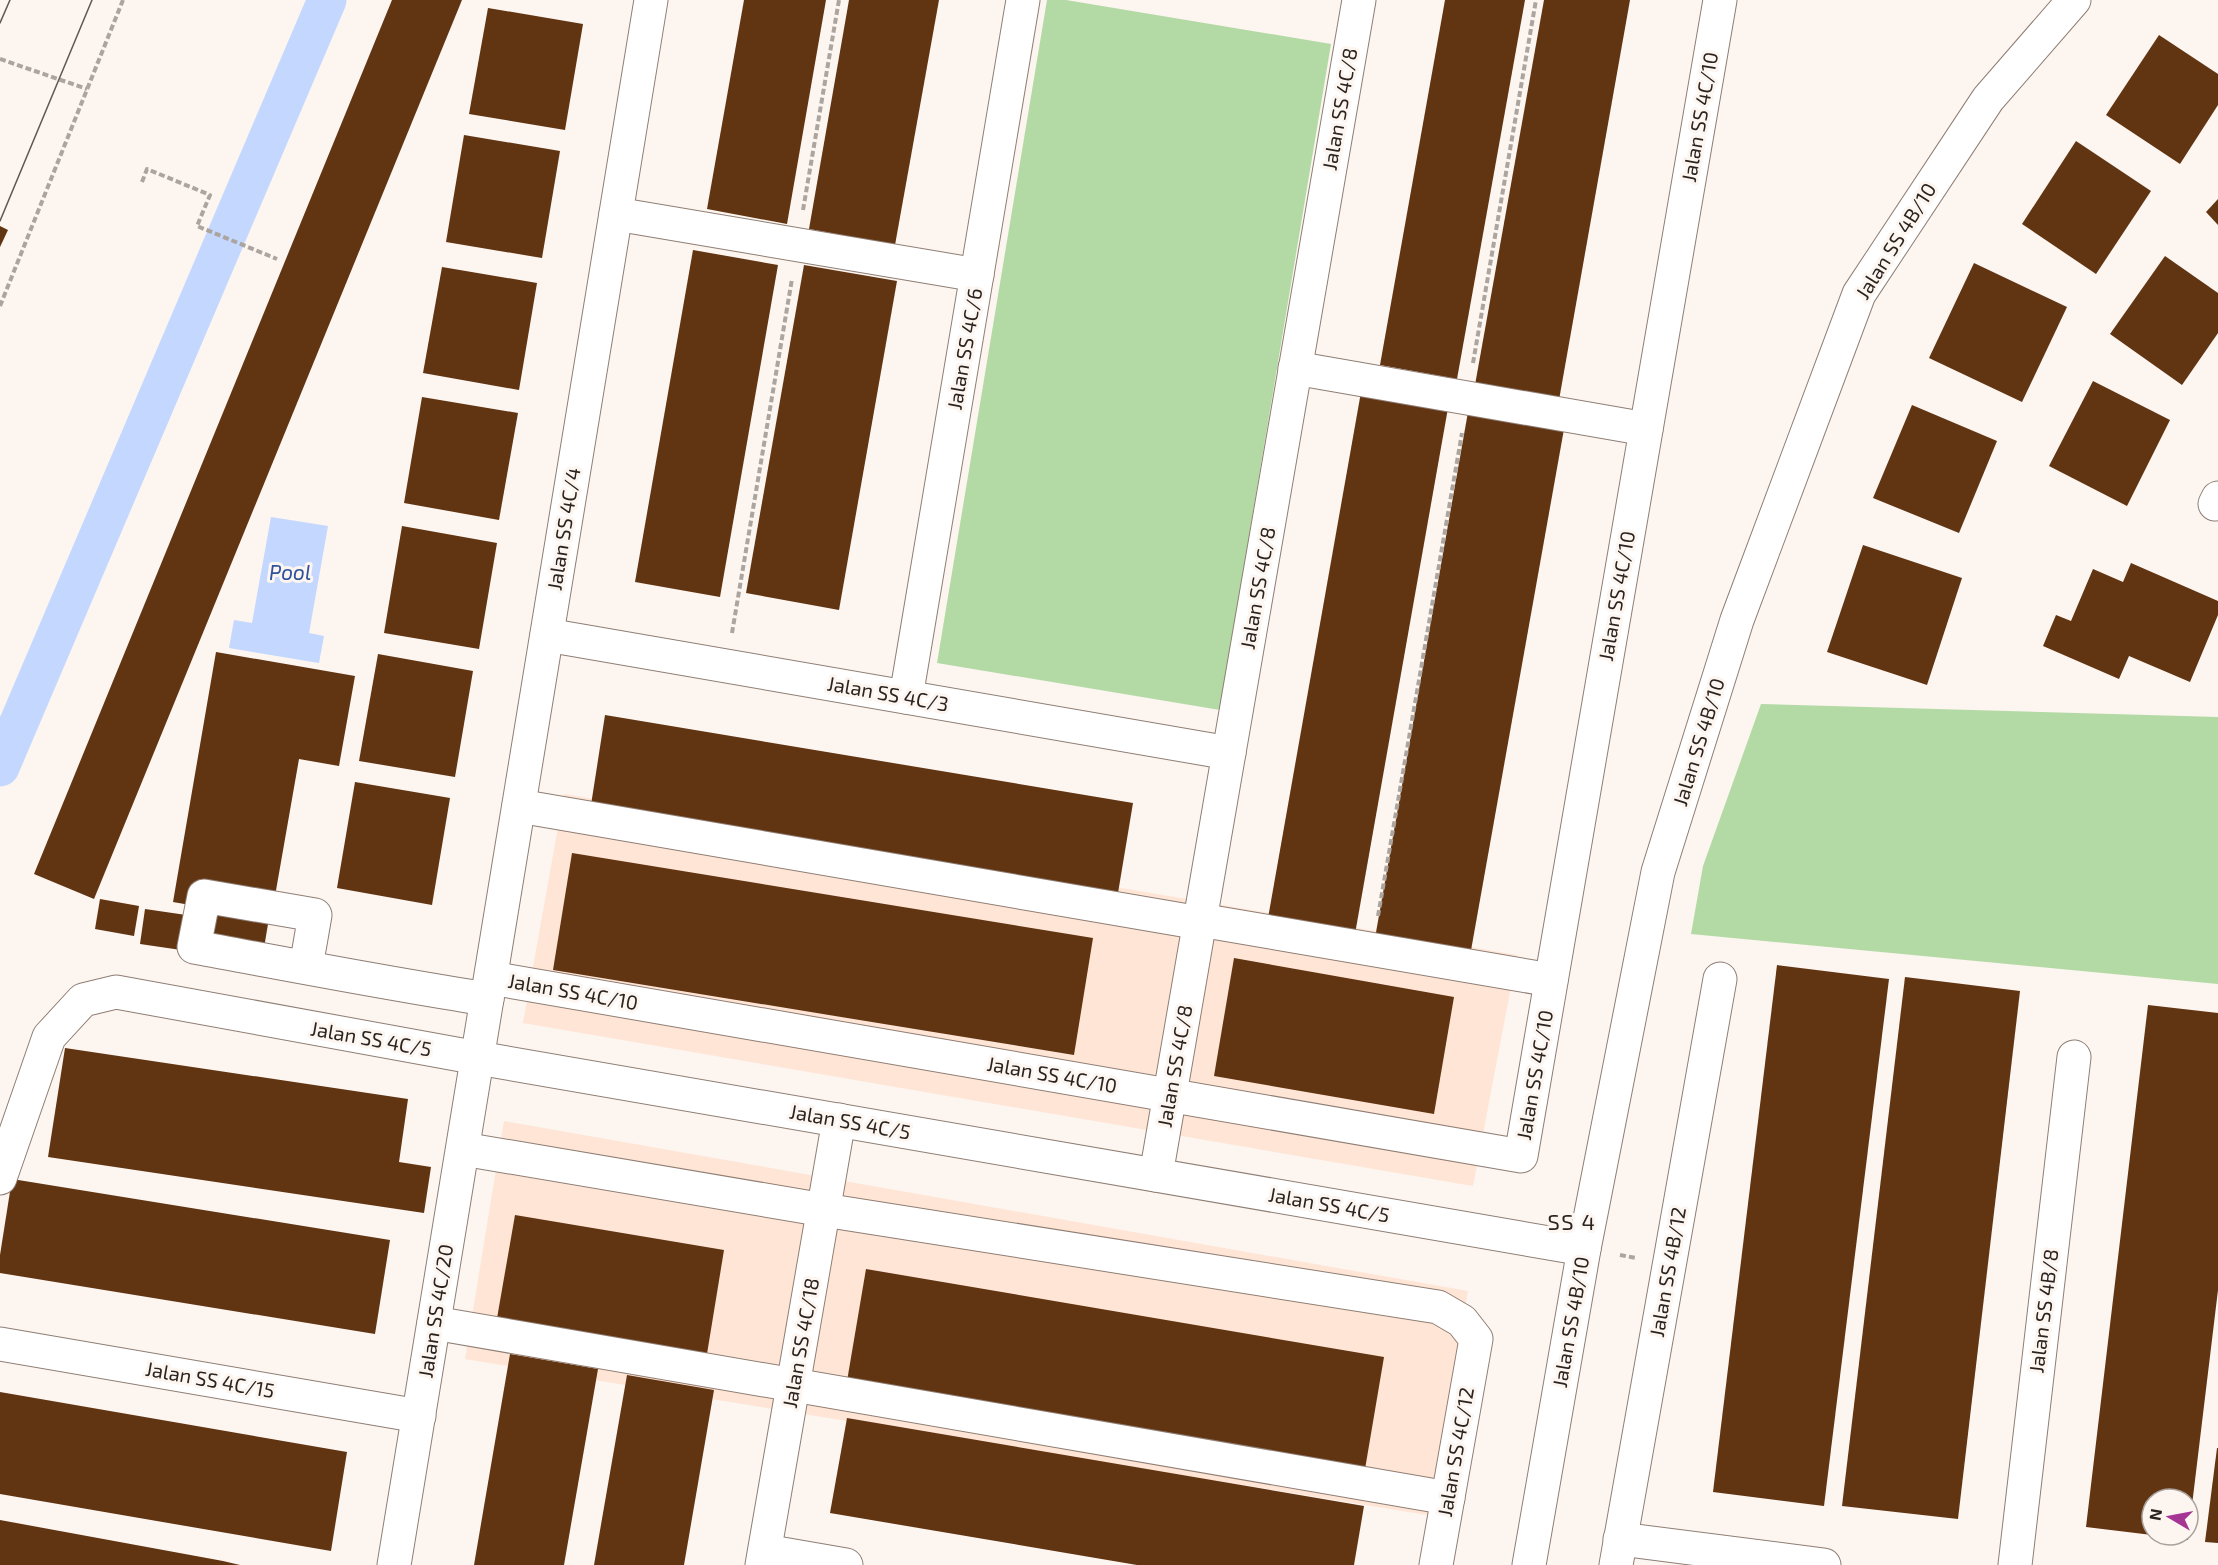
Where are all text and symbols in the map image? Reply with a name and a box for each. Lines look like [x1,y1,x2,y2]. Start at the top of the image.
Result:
street label: Jalan SS 4C/8 [1316,46,1362,172]
street label: Jalan SS 4C/10 [1676,50,1722,184]
street label: Jalan SS 4B/10 [1850,178,1940,303]
street label: Jalan SS 4C/6 [942,286,987,412]
street label: Jalan SS 4C/4 [541,466,585,592]
street label: Jalan SS 4C/8 [1234,525,1280,651]
street label: Jalan SS 4C/10 [1593,529,1639,663]
water label: Pool [269,559,311,584]
street label: Jalan SS 4C/3 [826,671,951,715]
street label: Jalan SS 4B/10 [1667,675,1729,809]
street label: Jalan SS 4C/10 [506,968,640,1014]
street label: Jalan SS 4C/8 [1151,1003,1197,1129]
street label: Jalan SS 4C/10 [1511,1008,1557,1142]
street label: Jalan SS 4C/5 [309,1016,434,1060]
street label: Jalan SS 4C/10 [985,1051,1119,1097]
street label: Jalan SS 4C/5 [788,1099,913,1143]
street label: Jalan SS 4C/5 [1267,1182,1392,1226]
street label: Jalan SS 4B/12 [1644,1205,1690,1339]
district label: SS 4 [1547,1208,1597,1234]
street label: Jalan SS 4C/20 [413,1242,457,1379]
street label: Jalan SS 4B/8 [2024,1248,2063,1374]
street label: Jalan SS 4B/10 [1547,1255,1593,1389]
street label: Jalan SS 4C/18 [777,1276,823,1410]
street label: Jalan SS 4C/15 [144,1356,276,1402]
street label: Jalan SS 4C/12 [1432,1385,1478,1518]
north arrow [2140,1487,2200,1547]
text: N [2144,1507,2165,1522]

